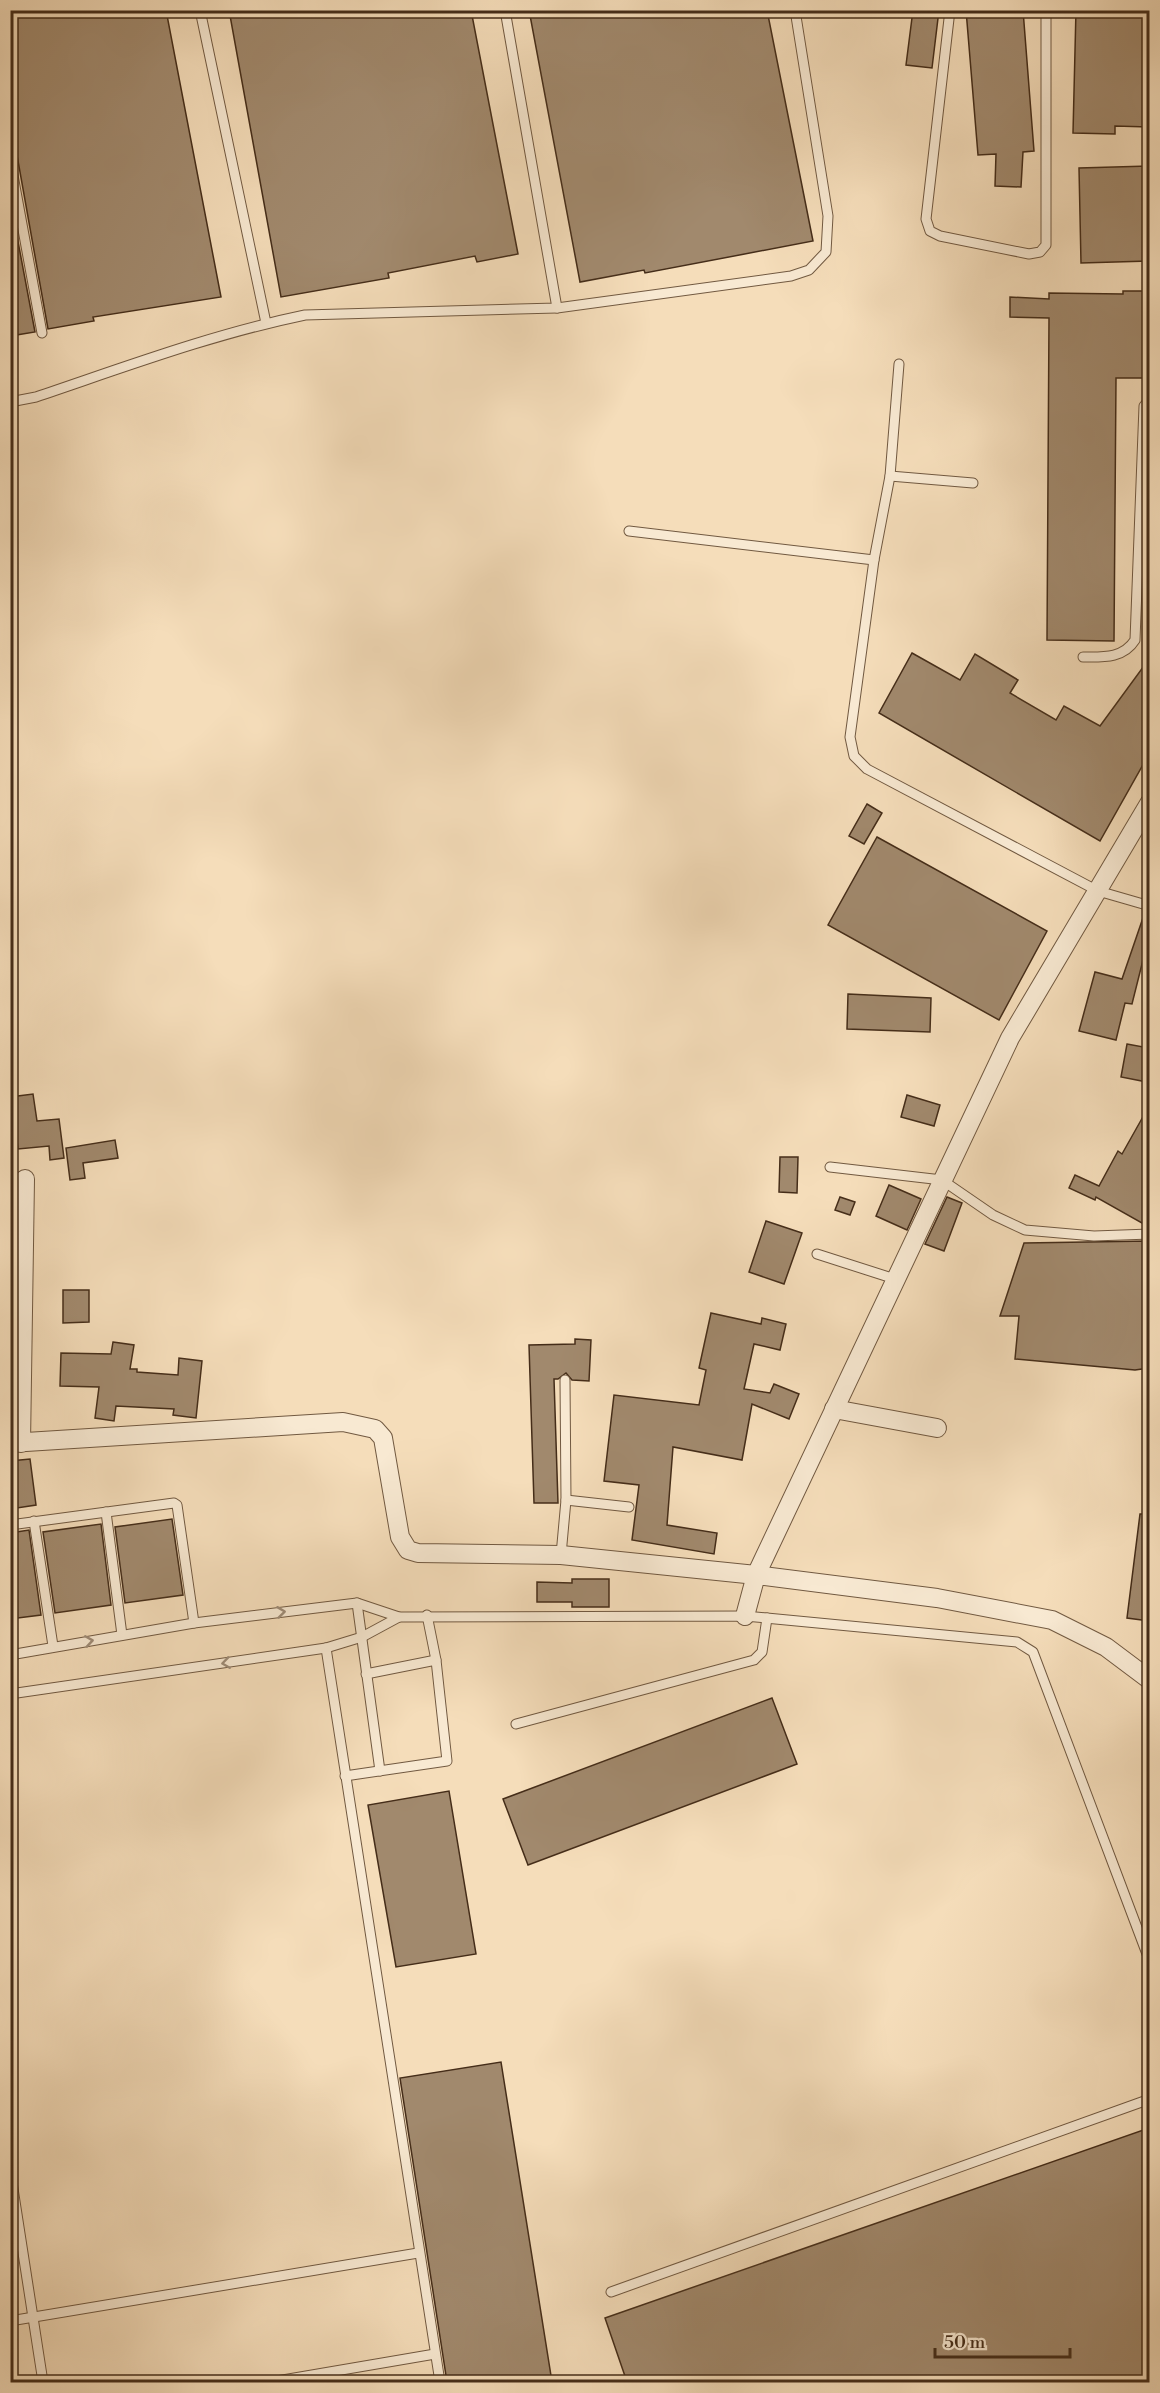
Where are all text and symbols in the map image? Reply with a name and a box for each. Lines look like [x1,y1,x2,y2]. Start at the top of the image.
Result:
one-way arrow [277,1607,286,1619]
one-way arrow [84,1635,93,1647]
one-way arrow [222,1656,231,1668]
scale bar [935,2321,1070,2359]
text: 50 m [944,2331,986,2354]

